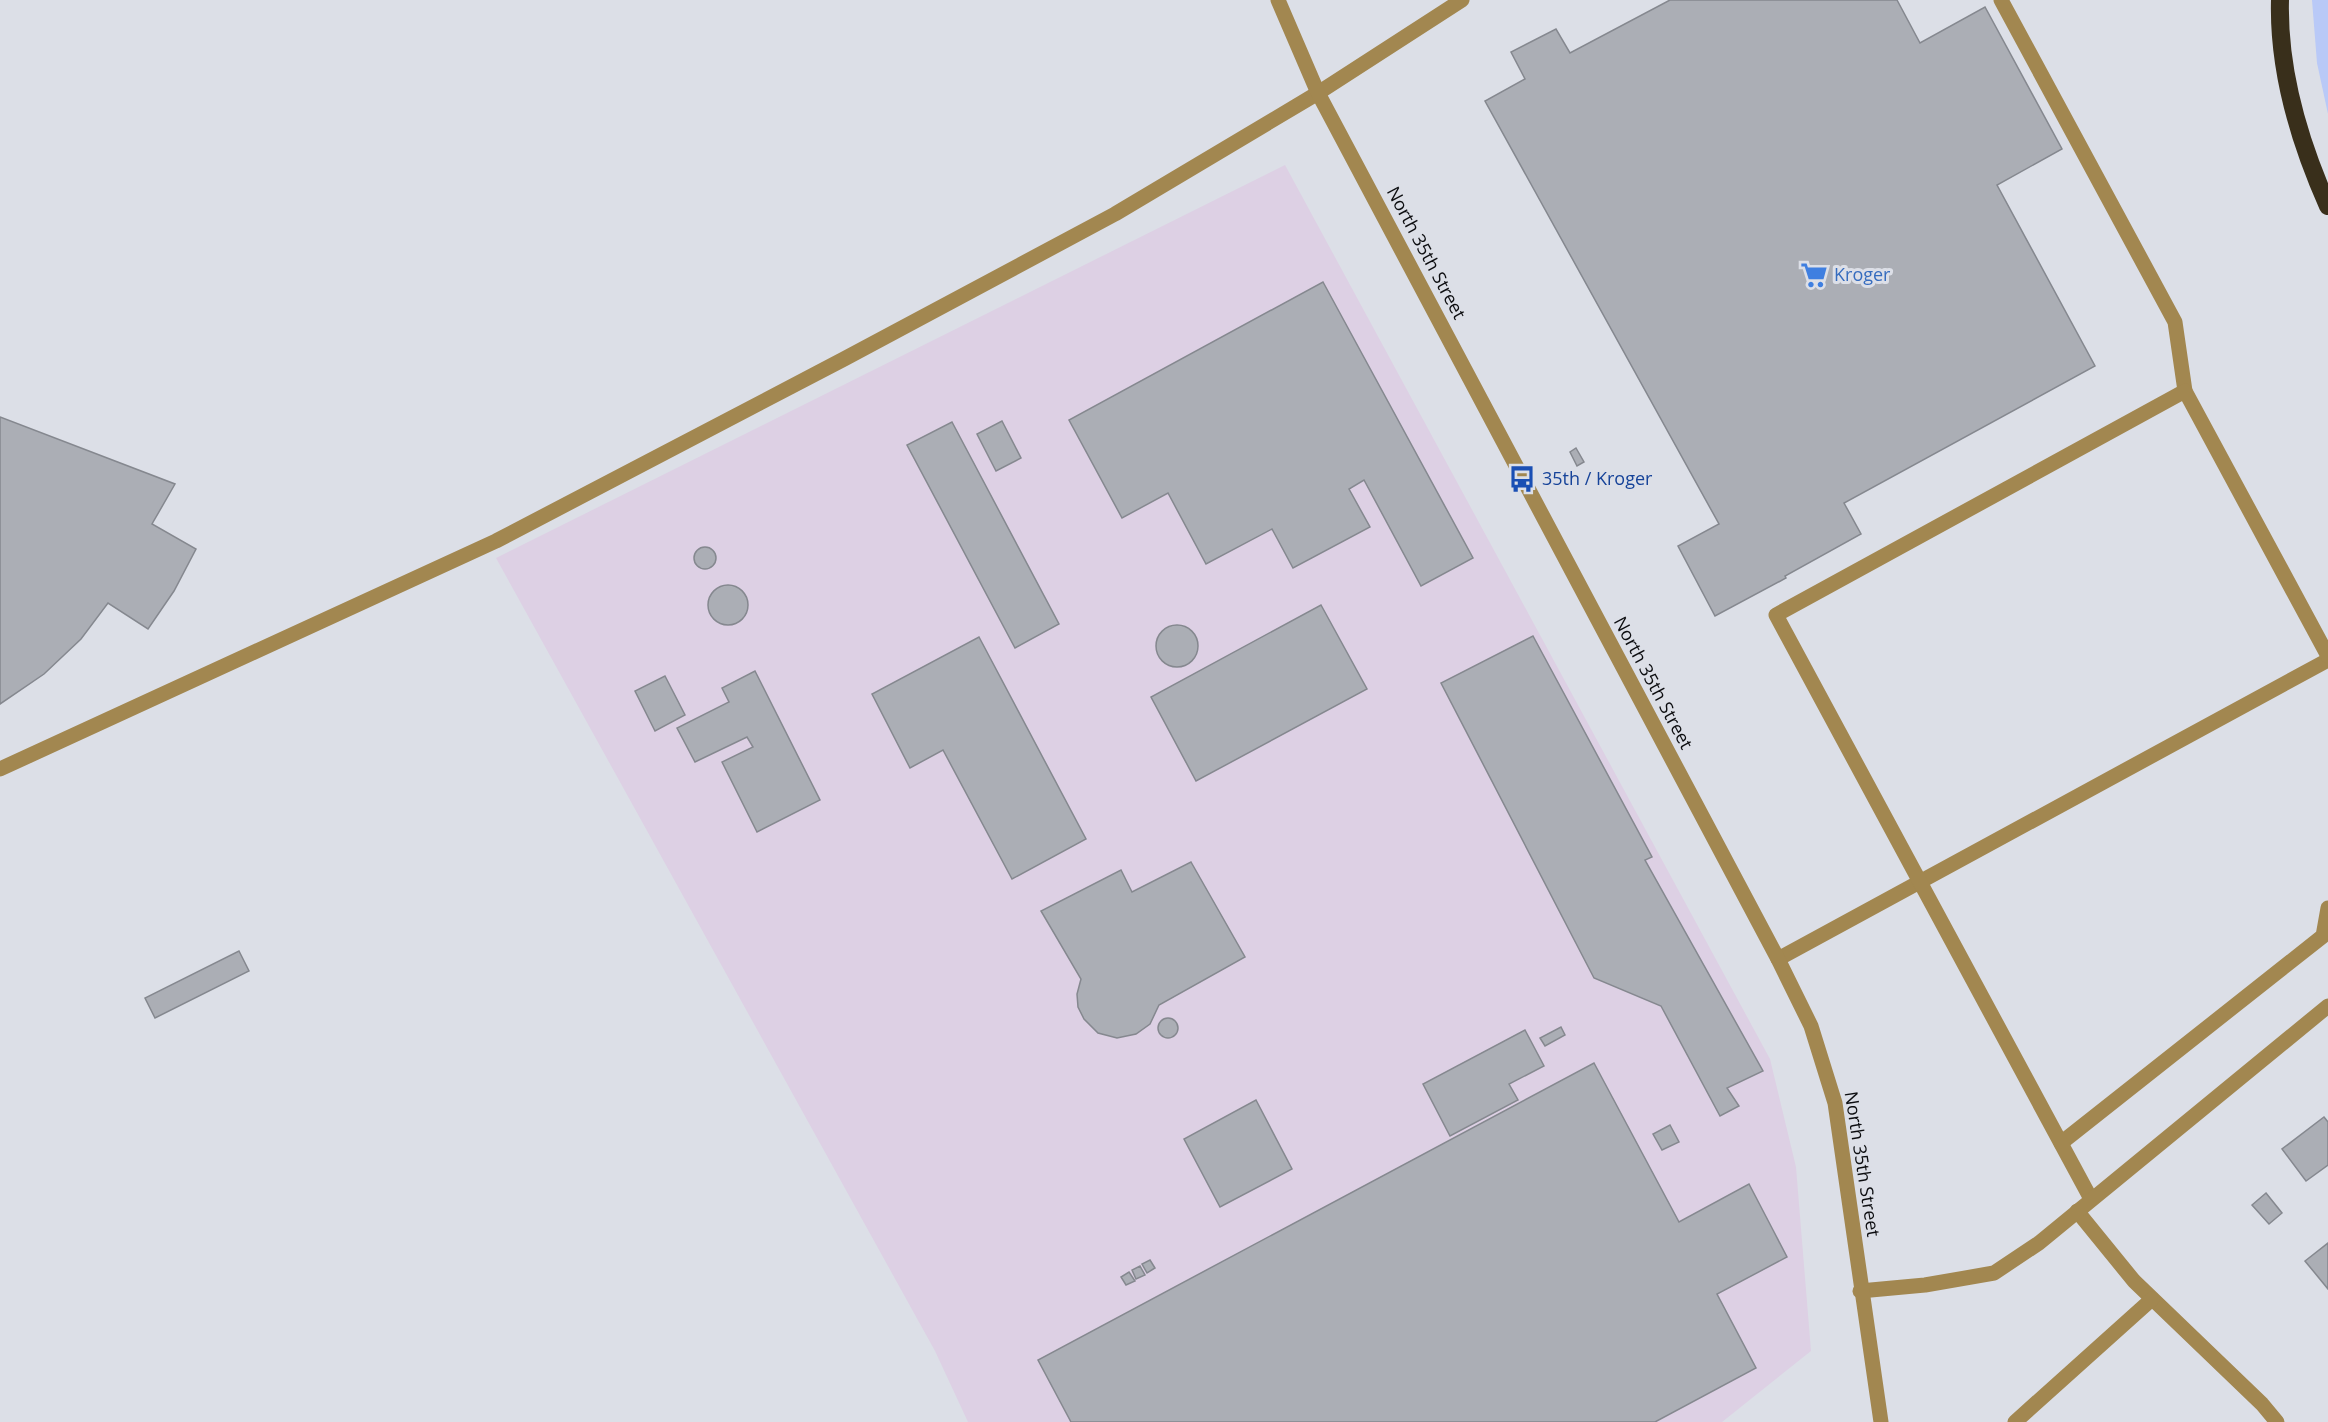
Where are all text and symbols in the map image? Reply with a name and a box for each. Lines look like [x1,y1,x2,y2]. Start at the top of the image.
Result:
street label: North 35th Street [1382,182,1472,323]
supermarket icon: Kroger [1799,260,1829,290]
place label: Kroger [1834,262,1891,286]
bus stop icon: 35th / Kroger [1507,464,1537,494]
place label: 35th / Kroger [1542,466,1653,490]
street label: North 35th Street [1609,612,1699,753]
street label: North 35th Street [1840,1089,1886,1238]

